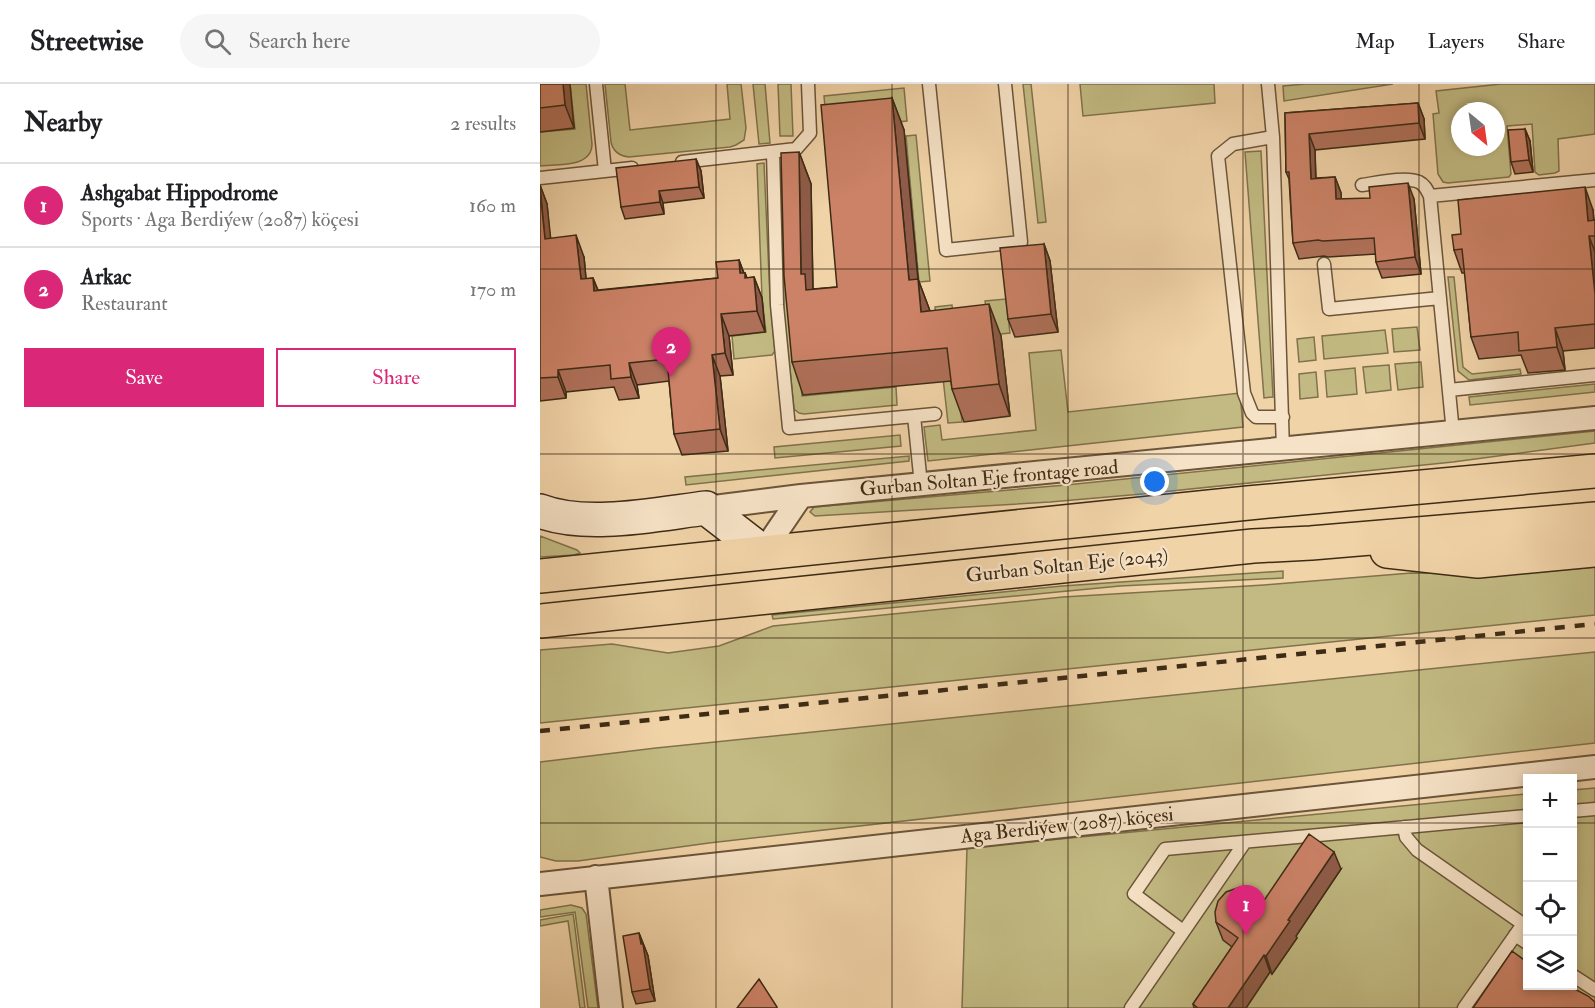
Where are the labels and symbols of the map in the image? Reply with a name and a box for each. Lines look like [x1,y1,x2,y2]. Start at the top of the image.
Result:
north arrow [1451,102,1505,156]
pin: 2 [652,328,690,377]
street label: Gurban Soltan Eje frontage road [859,454,1120,502]
your location [1140,467,1169,496]
street label: Gurban Soltan Eje (2043) [965,542,1169,588]
street label: Aga Berdiýew (2087) köçesi [958,801,1175,849]
pin: 1 [1226,886,1266,935]

